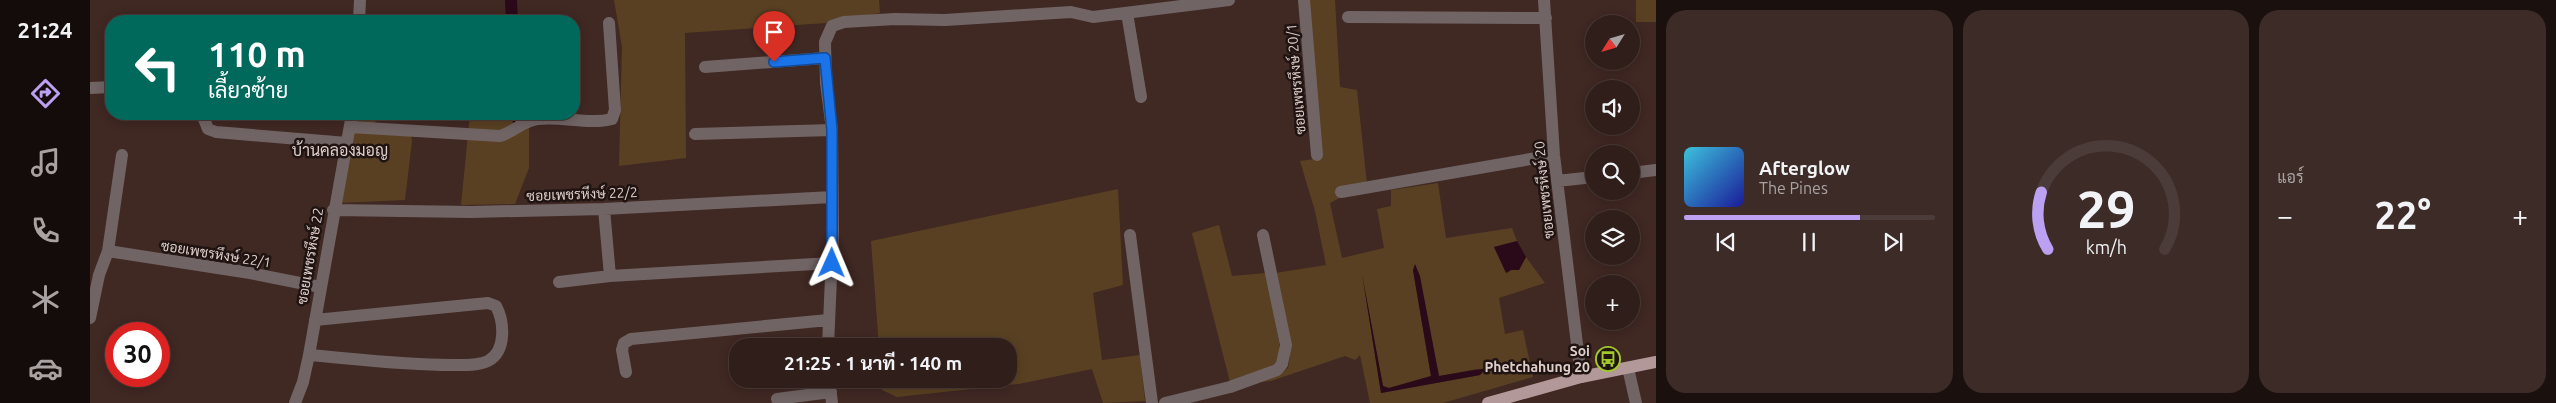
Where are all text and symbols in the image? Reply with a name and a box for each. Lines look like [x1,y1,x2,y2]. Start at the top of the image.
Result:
pin [753,11,795,62]
north arrow [1585,15,1640,70]
map controls [1585,15,1640,330]
text: 21:24 [17,17,73,42]
icon: arrive [760,18,788,46]
street label: ซอยเพชรหึงษ์ 20/1 [1282,23,1309,135]
text: 110 m [208,34,306,74]
icon: left [125,35,190,100]
icon: directions [28,76,63,111]
text: เลี้ยวซ้าย [208,77,288,102]
button: sound [1585,80,1640,135]
district label: บ้านคลองมอญ [292,140,388,160]
street label: ซอยเพชรหึงษ์ 20 [1530,140,1557,240]
icon: music [28,145,63,180]
button: search [1585,145,1640,200]
text: Afterglow [1759,157,1850,179]
text: แอร์ [2277,168,2304,186]
text: The Pines [1759,179,1828,197]
text: 29 [2077,180,2135,238]
street label: ซอยเพชรหึงษ์ 22/2 [526,183,638,204]
text: 22° [2375,194,2431,236]
text: − [2277,200,2293,231]
text: + [2512,200,2528,231]
street label: ซอยเพชรหึงษ์ 22 [293,206,326,306]
button: layers [1585,210,1640,265]
icon: phone [28,213,63,248]
icon: previous [1712,228,1740,256]
icon: pause [1795,228,1823,256]
icon: next [1879,228,1907,256]
street label: ซอยเพชรหึงษ์ 22/1 [160,236,272,271]
position arrow [805,236,857,288]
text: km/h [2085,237,2127,257]
button: + [1585,275,1640,330]
icon: climate [28,282,63,317]
speed limit sign: 30 [105,322,170,387]
place label: Soi Phetchahung 20 [1484,343,1590,375]
bus stop icon: Soi Phetchahung 20 [1595,346,1621,372]
icon: car [28,351,63,386]
text: 21:25 · 1 นาที · 140 m [784,352,962,374]

